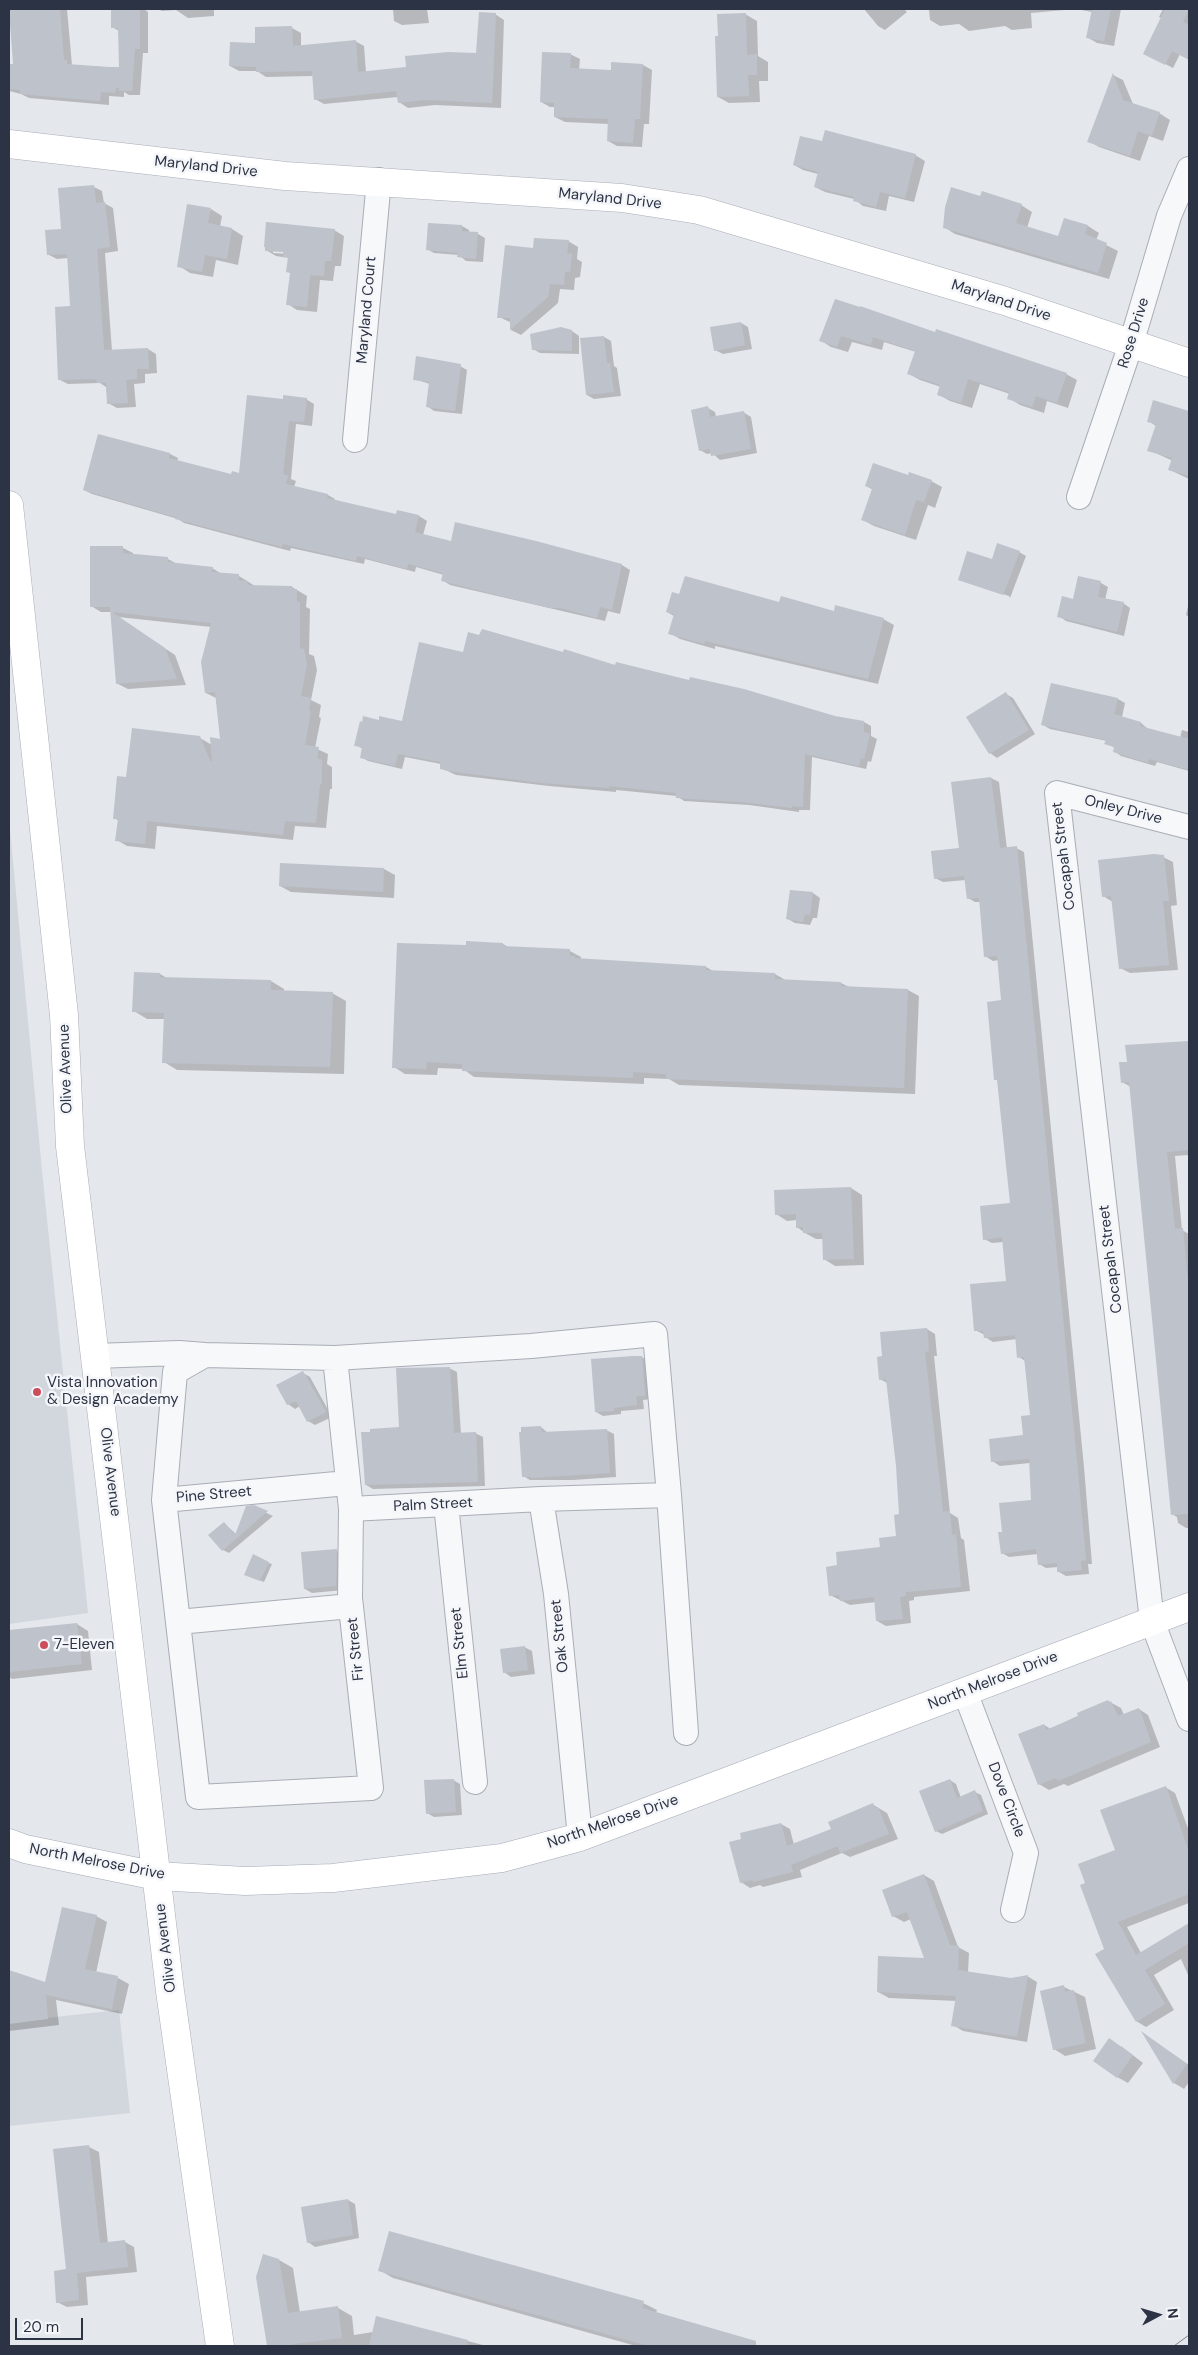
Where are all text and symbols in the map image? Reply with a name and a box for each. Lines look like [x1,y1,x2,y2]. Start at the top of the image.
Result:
street label: Maryland Drive [153,153,259,181]
street label: Maryland Drive [557,185,663,213]
street label: Maryland Court [353,255,381,365]
street label: Maryland Drive [949,276,1053,326]
street label: Rose Drive [1115,296,1153,370]
street label: Onley Drive [1082,792,1164,828]
street label: Cocapah Street [1048,801,1080,911]
street label: Olive Avenue [55,1024,77,1114]
street label: Cocapah Street [1095,1204,1127,1314]
place label: Vista Innovation & Design Academy [47,1374,179,1409]
marker: Vista Innovation & Design Academy [31,1386,43,1398]
street label: Olive Avenue [96,1426,124,1518]
street label: Pine Street [175,1483,253,1507]
street label: Palm Street [393,1494,473,1516]
street label: Oak Street [547,1598,573,1674]
street label: Elm Street [447,1606,473,1680]
street label: Fir Street [344,1616,368,1682]
place label: 7-Eleven [54,1636,114,1654]
marker: 7-Eleven [38,1639,50,1651]
street label: North Melrose Drive [926,1648,1060,1714]
street label: Dove Circle [983,1760,1029,1840]
street label: North Melrose Drive [545,1791,681,1853]
street label: North Melrose Drive [28,1840,166,1884]
street label: Olive Avenue [152,1902,180,1994]
north arrow [1133,2290,1183,2340]
text: N [1163,2307,1182,2319]
scale bar [18,2308,85,2340]
text: 20 m [23,2317,59,2337]

